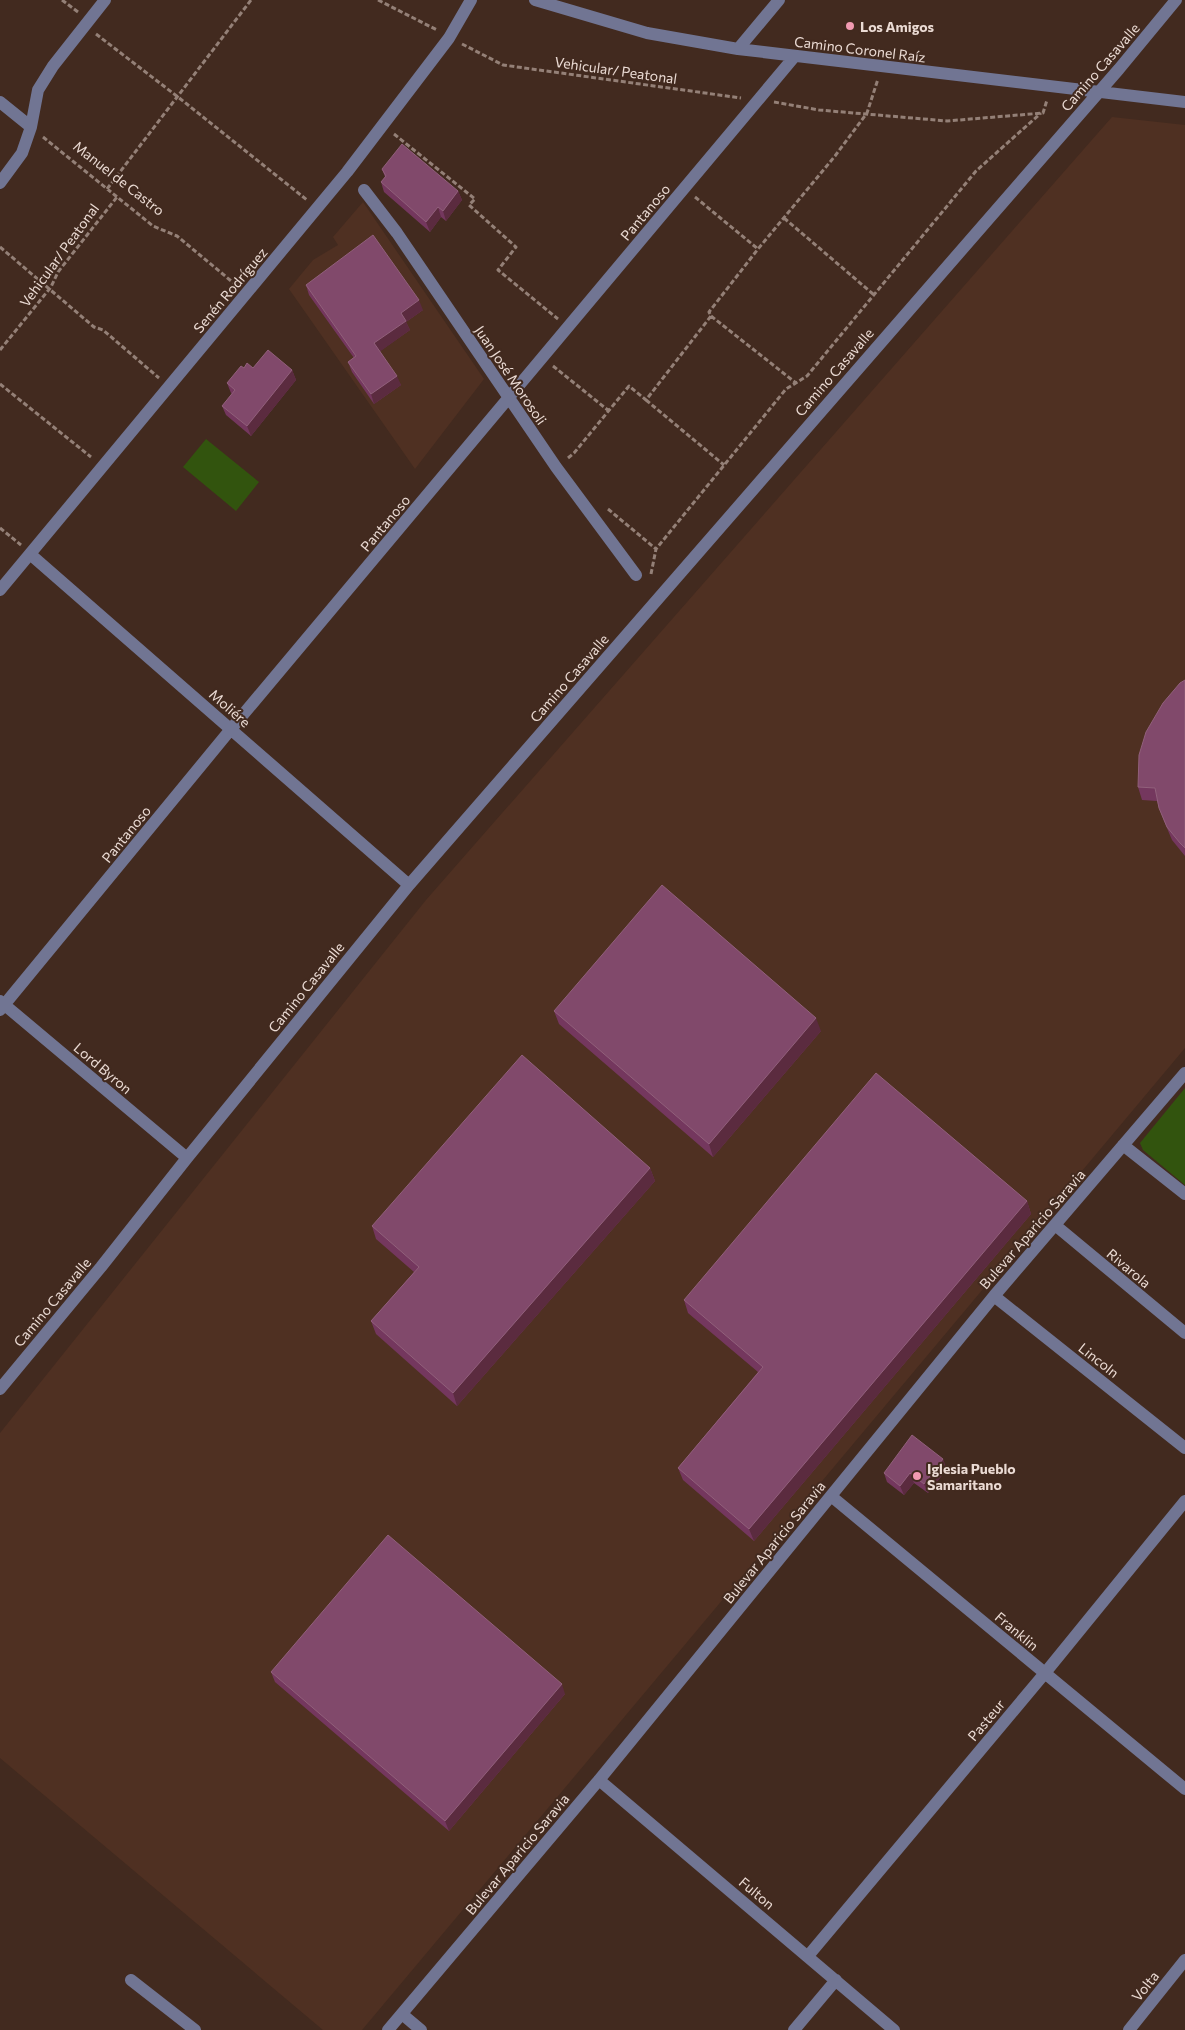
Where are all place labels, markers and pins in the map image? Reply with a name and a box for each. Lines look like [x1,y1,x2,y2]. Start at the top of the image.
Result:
place label: Los Amigos [860,18,935,35]
marker: Los Amigos [844,20,856,32]
place label: Iglesia Pueblo Samaritano [927,1460,1016,1493]
marker: Iglesia Pueblo Samaritano [911,1470,923,1482]

